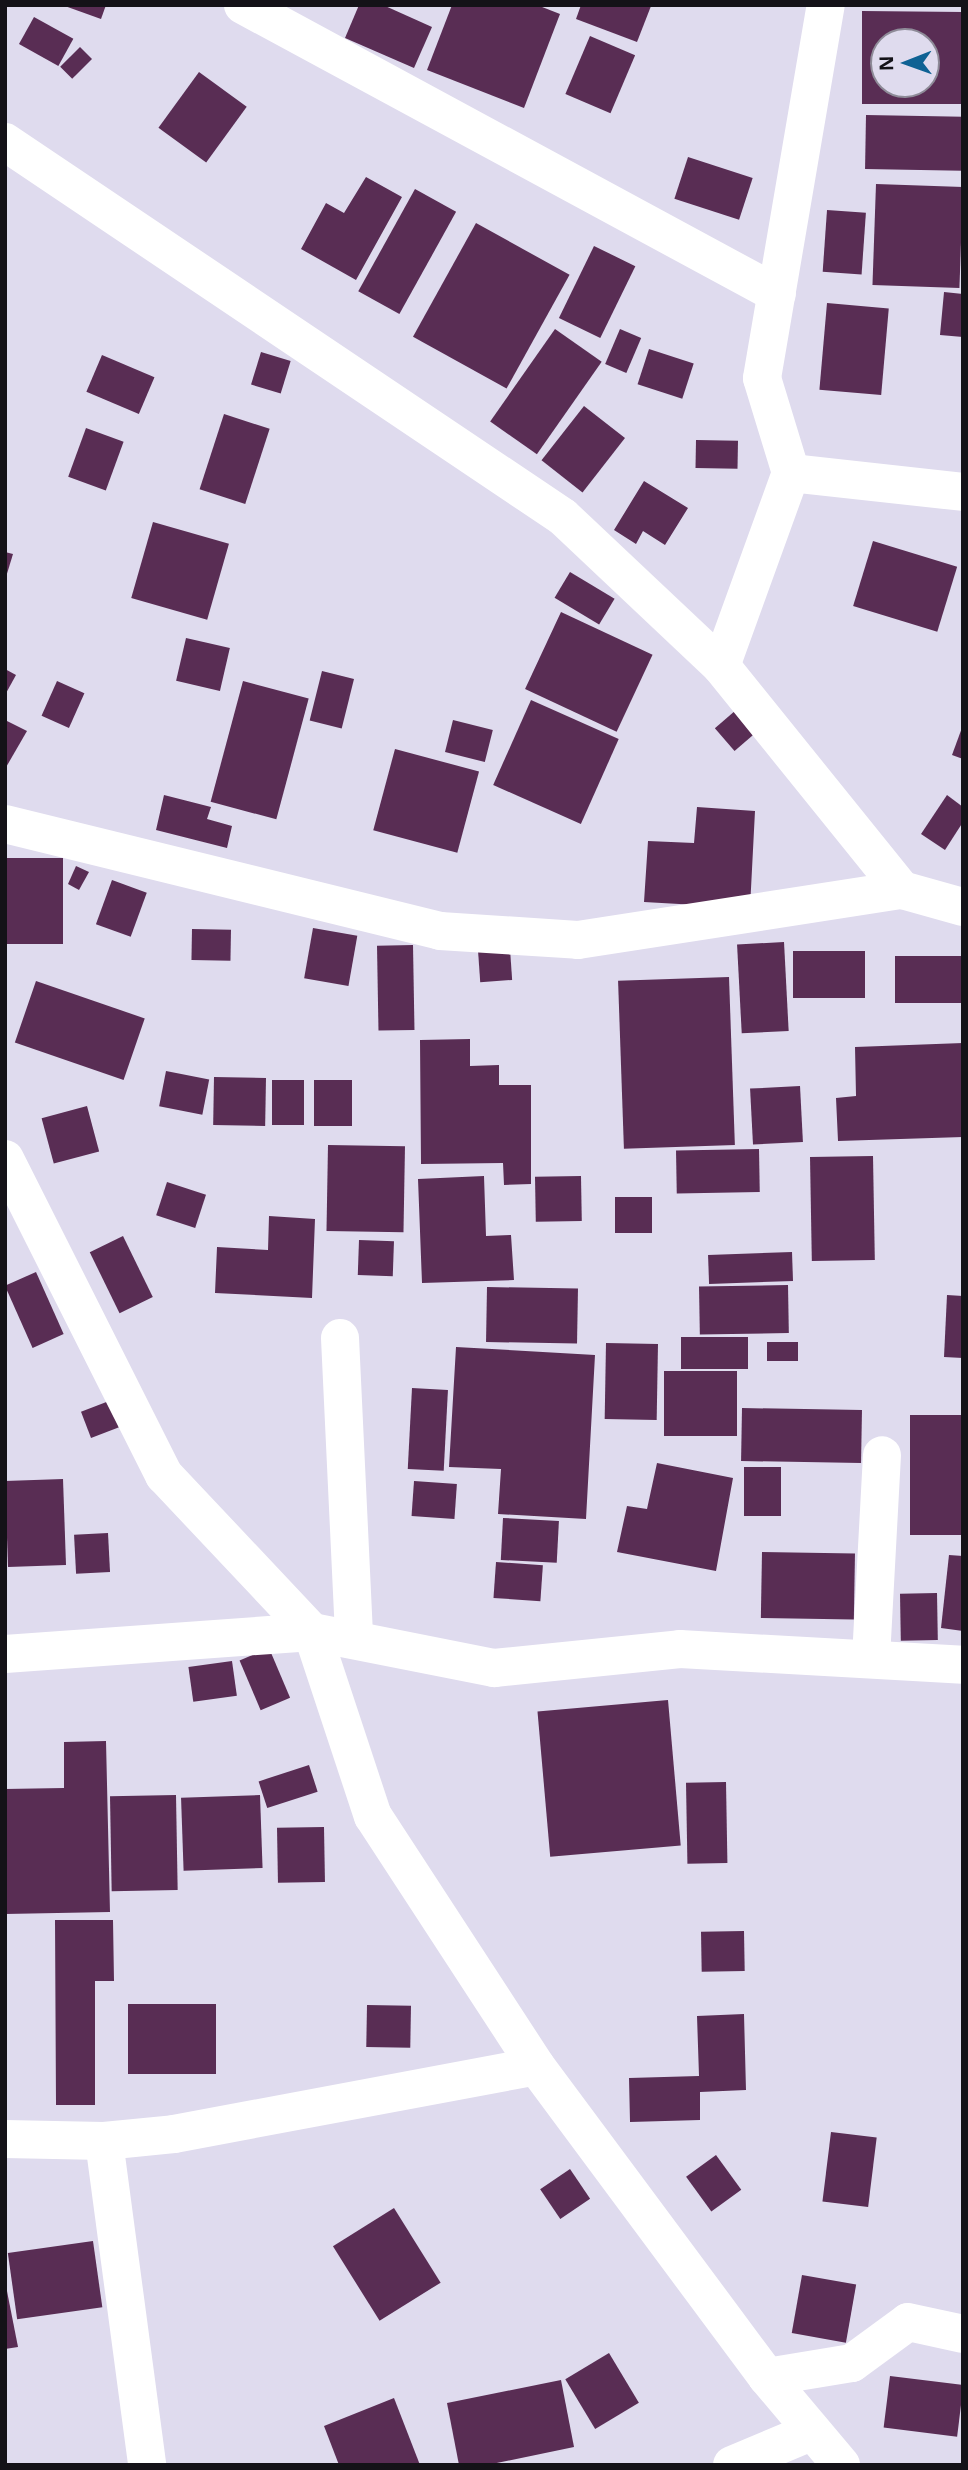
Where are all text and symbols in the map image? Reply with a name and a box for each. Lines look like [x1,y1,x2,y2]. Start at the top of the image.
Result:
north arrow [870,28,940,98]
text: N [873,55,899,71]

